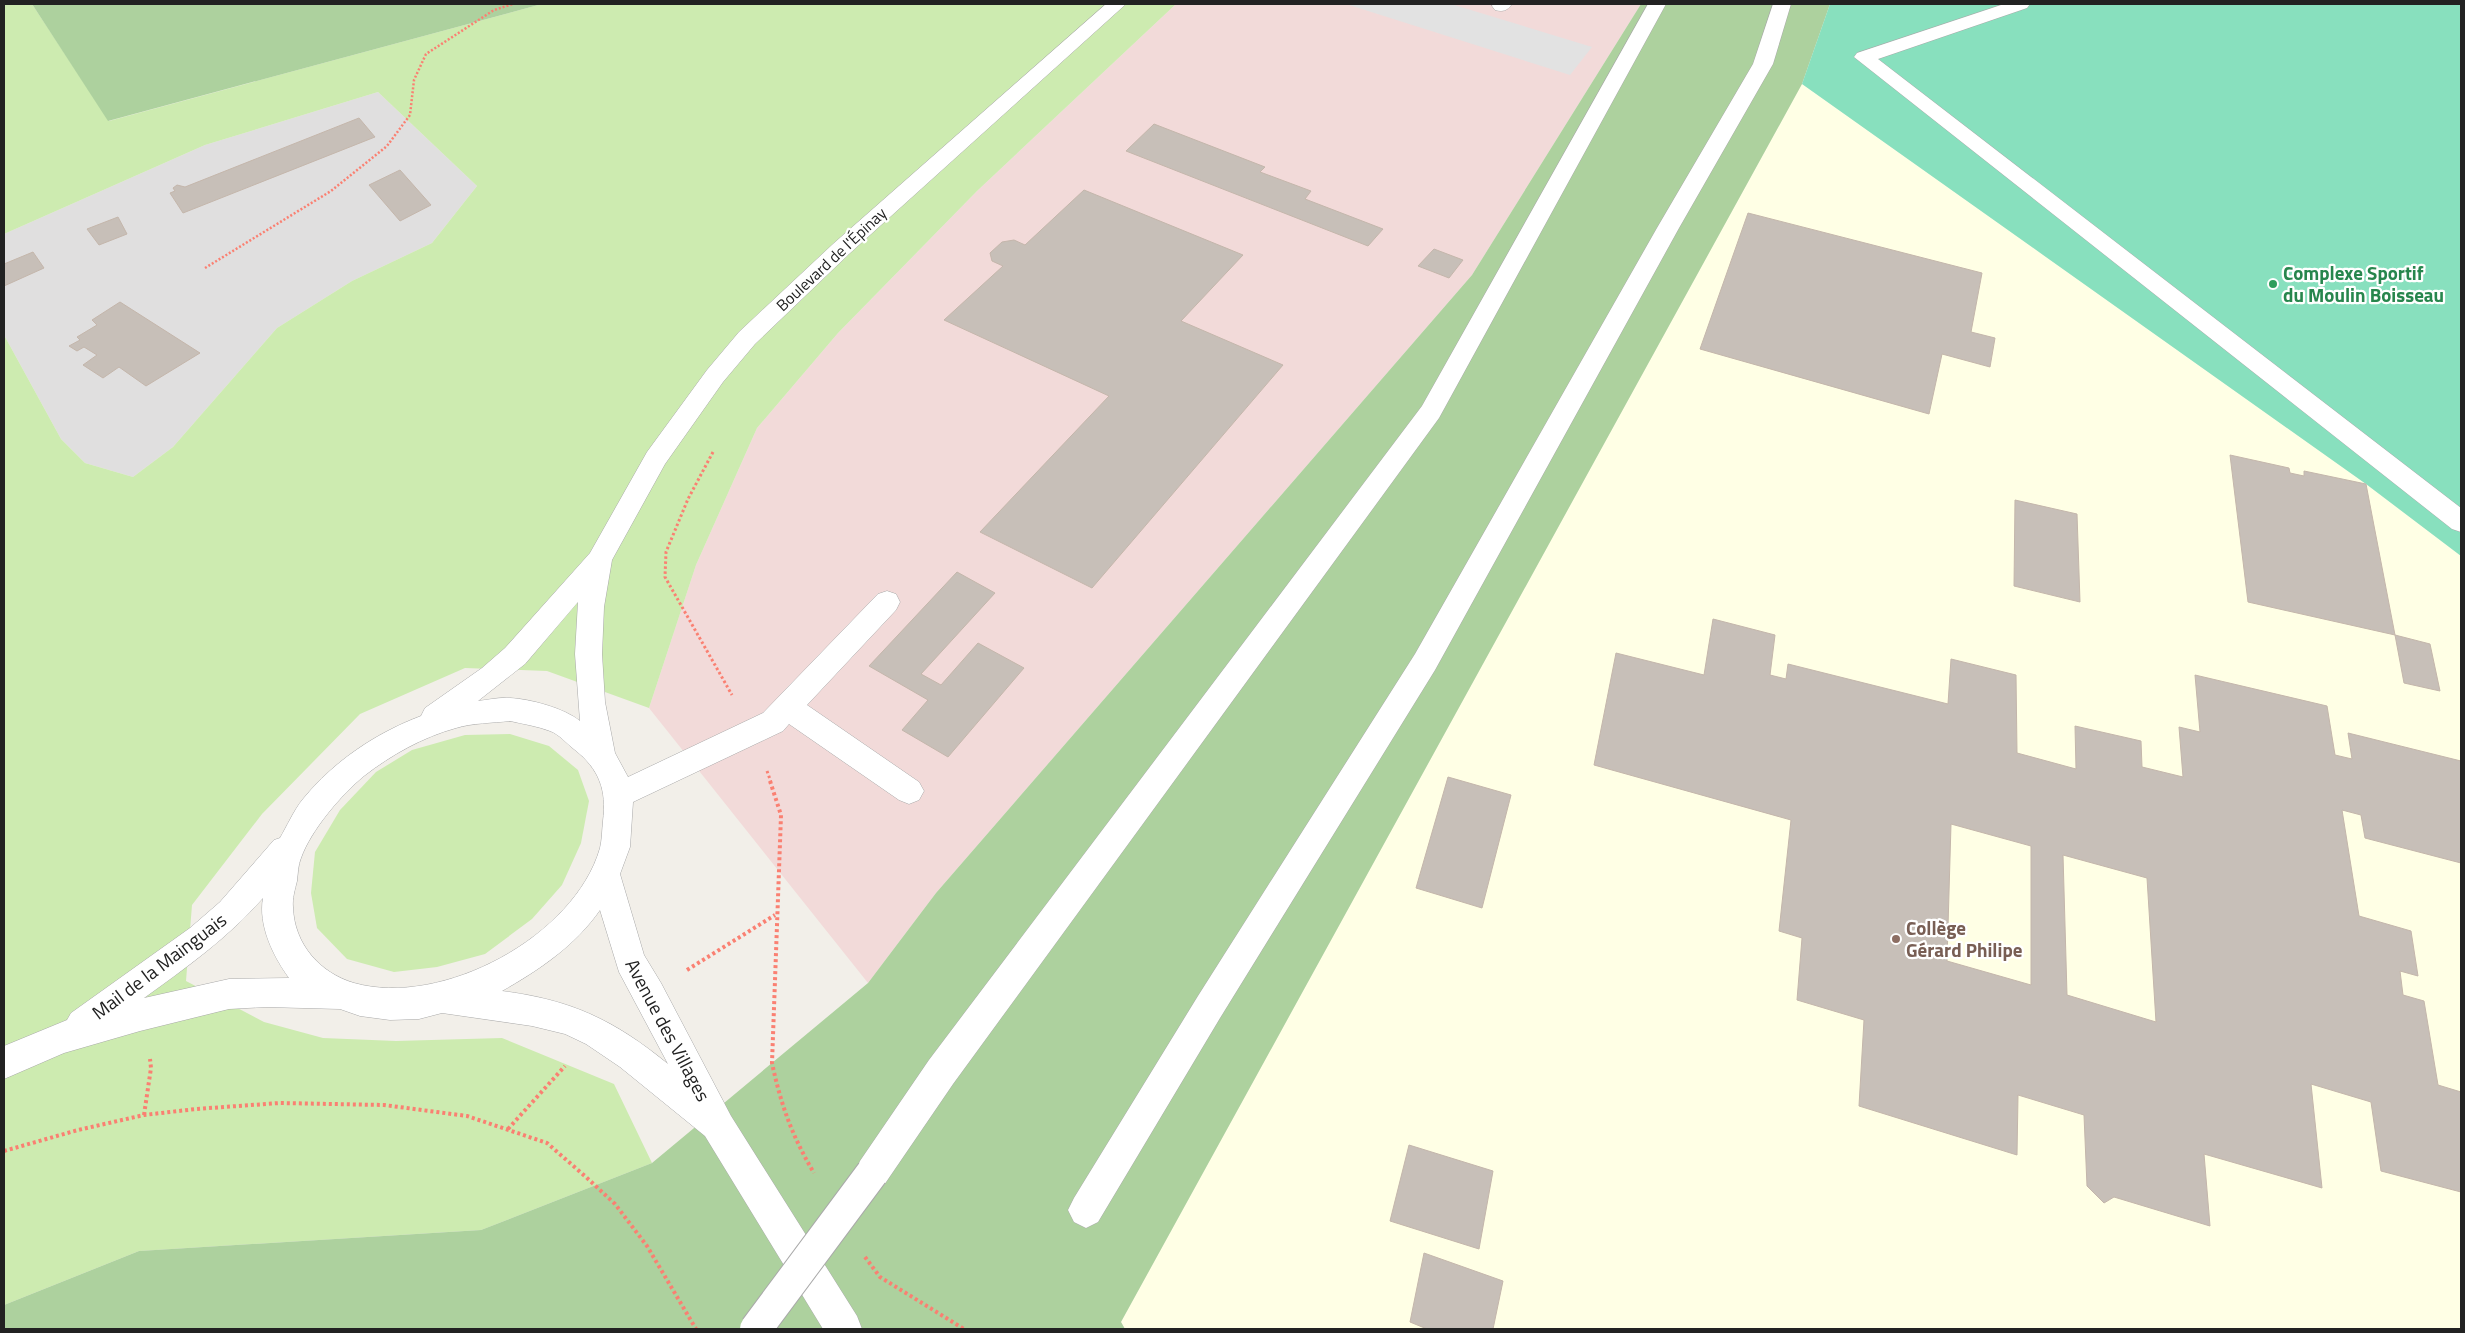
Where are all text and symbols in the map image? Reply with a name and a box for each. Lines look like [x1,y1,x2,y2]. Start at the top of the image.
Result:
street label: Boulevard de l'Épinay [770,201,892,317]
place label: Complexe Sportif du Moulin Boisseau [2283,258,2444,309]
marker: Complexe Sportif du Moulin Boisseau [2267,278,2279,290]
street label: Mail de la Mainguais [85,905,232,1026]
place label: Collège Gérard Philipe [1906,913,2023,964]
marker: Collège Gérard Philipe [1890,933,1902,945]
street label: Avenue des Villages [619,953,718,1106]

